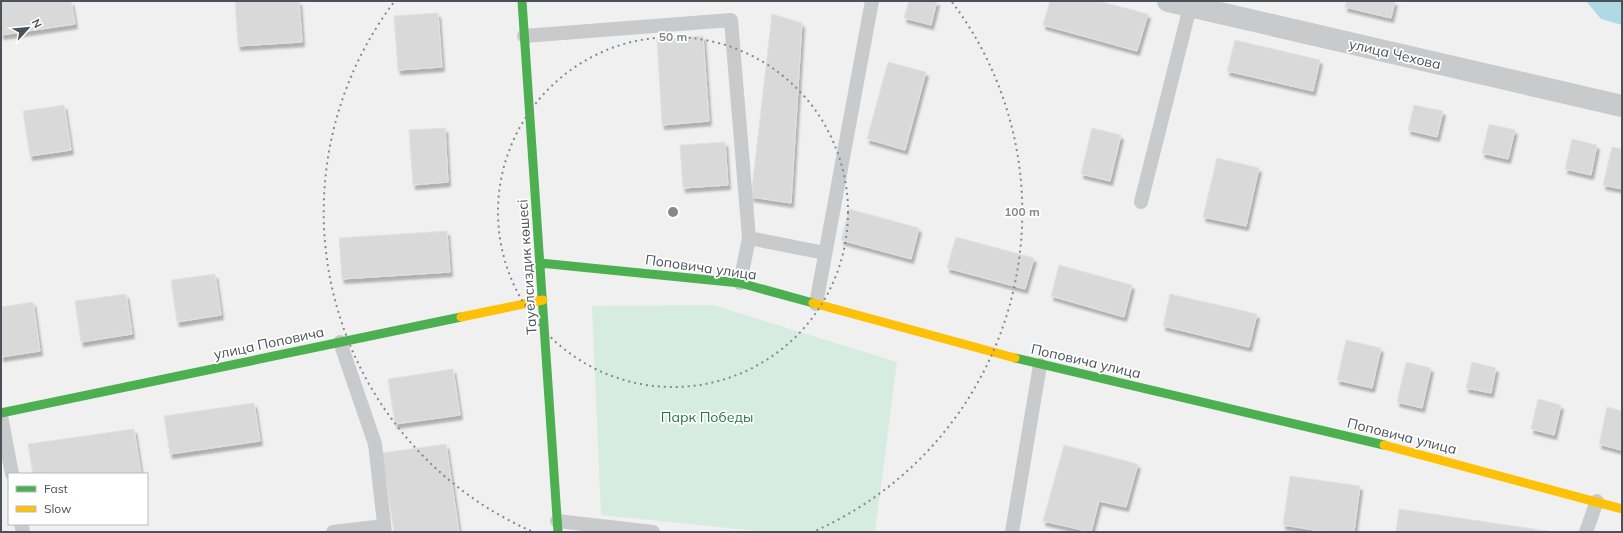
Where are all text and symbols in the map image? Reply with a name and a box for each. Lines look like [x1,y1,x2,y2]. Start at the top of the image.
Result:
north arrow [8,8,48,48]
text: N [29,17,45,30]
text: 50 m [659,29,687,44]
street label: улица Чехова [1347,35,1443,73]
street label: Тауелсиздик көшесі [513,199,541,335]
text: 100 m [1004,204,1040,219]
centre of rings [666,205,680,219]
street label: Поповича улица [644,250,758,284]
street label: улица Поповича [212,323,326,363]
street label: Поповича улица [1029,340,1143,382]
park label: Парк Победы [661,408,753,426]
street label: Поповича улица [1345,414,1459,458]
legend [8,473,148,525]
text: Fast [44,481,68,496]
text: Slow [44,501,72,516]

